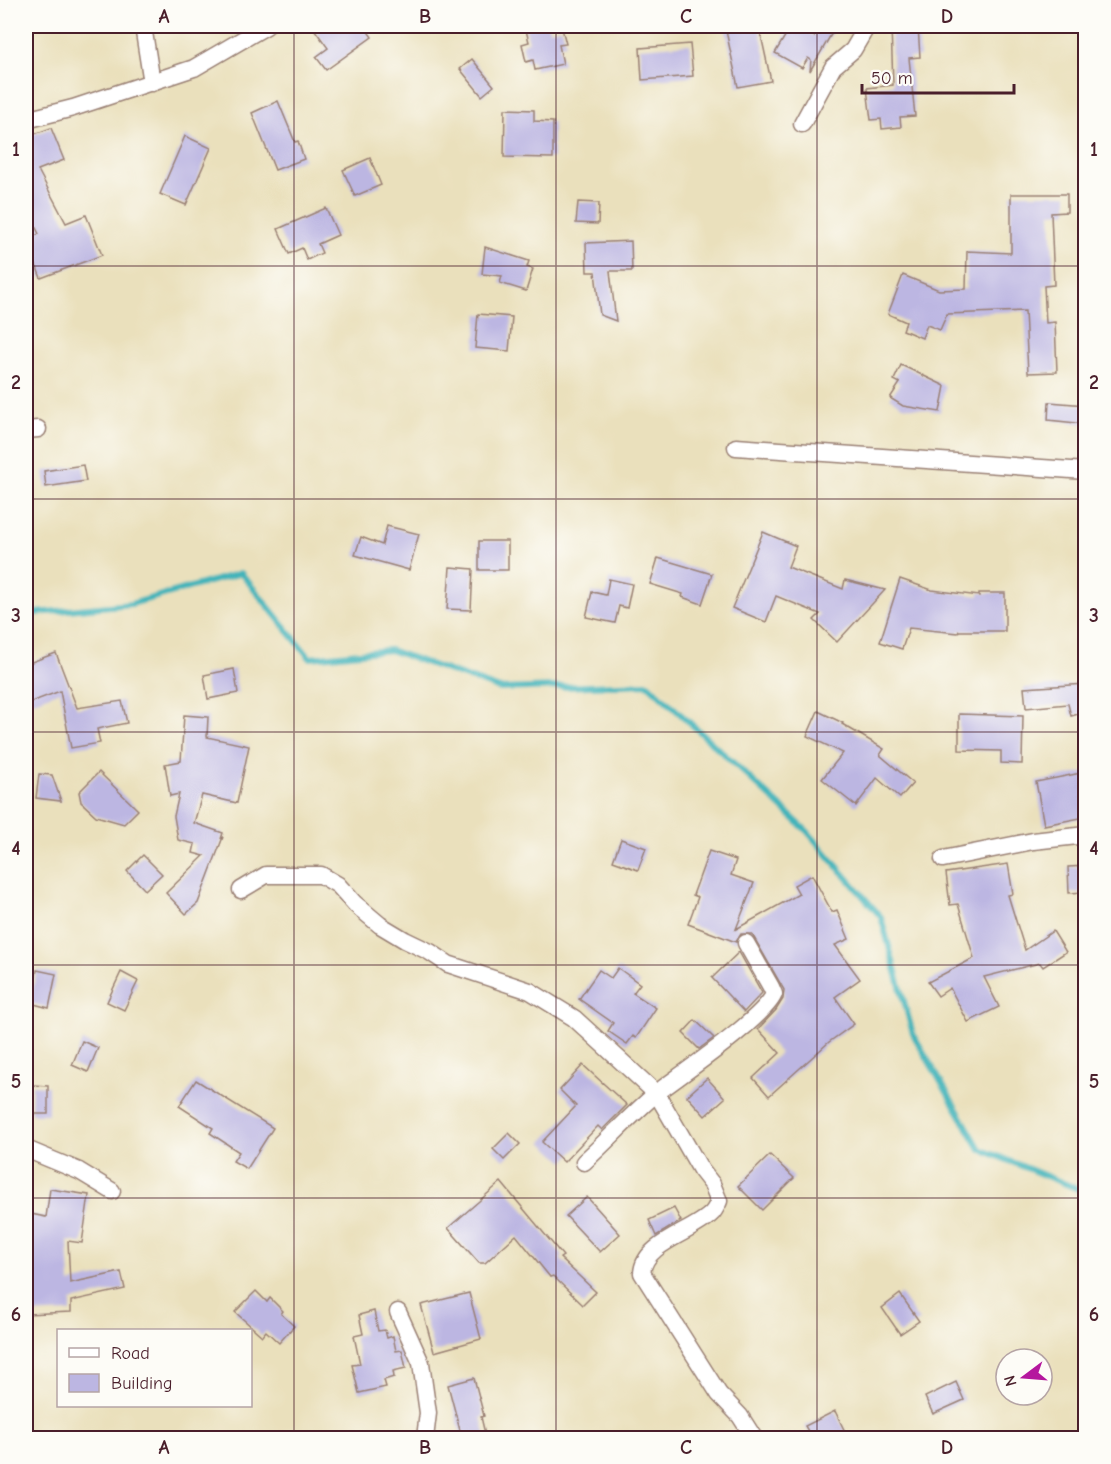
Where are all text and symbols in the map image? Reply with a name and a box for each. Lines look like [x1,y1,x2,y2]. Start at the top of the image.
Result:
text: A [158,5,170,28]
text: B [419,5,431,28]
text: C [680,5,692,28]
text: D [941,5,953,28]
scale bar [862,57,1014,95]
text: 50 m [871,68,913,89]
text: 1 [12,138,20,161]
text: 1 [1090,138,1098,161]
text: 2 [11,371,21,394]
text: 2 [1089,371,1099,394]
text: 3 [11,604,21,627]
text: 3 [1089,604,1099,627]
text: 4 [11,837,21,860]
text: 4 [1089,837,1099,860]
text: 5 [11,1070,21,1093]
text: 5 [1089,1070,1099,1093]
text: 6 [11,1303,21,1326]
text: 6 [1089,1303,1099,1326]
legend [57,1329,252,1407]
text: Road [111,1343,150,1364]
north arrow [994,1347,1054,1407]
text: Building [111,1373,173,1394]
text: N [1000,1373,1021,1388]
text: A [158,1436,170,1459]
text: B [419,1436,431,1459]
text: C [680,1436,692,1459]
text: D [941,1436,953,1459]

